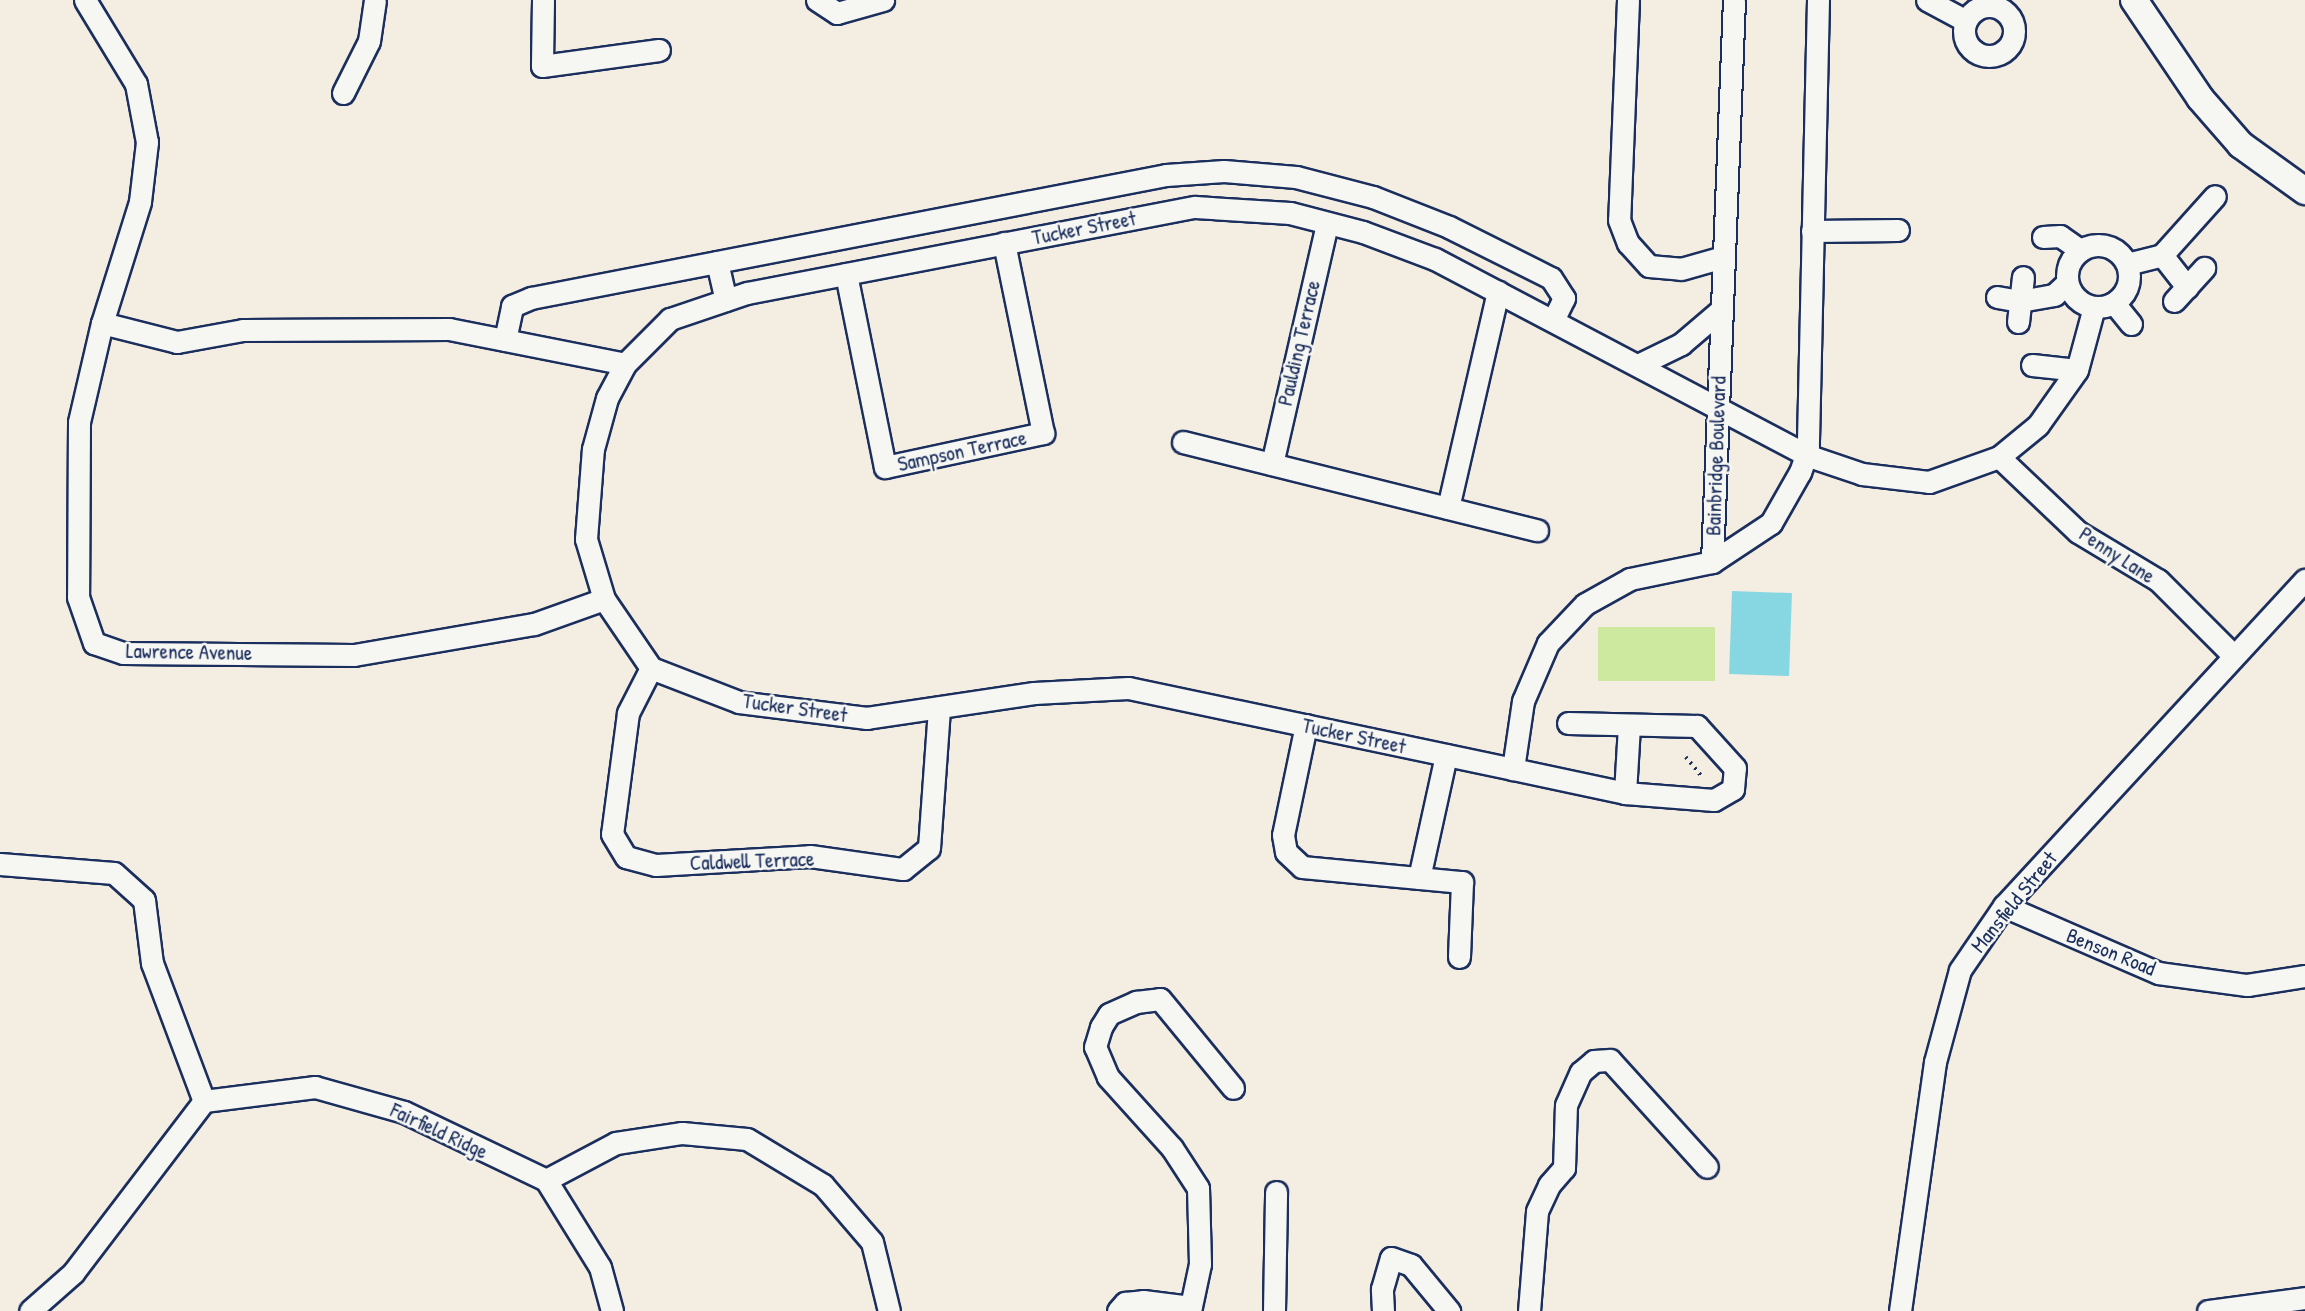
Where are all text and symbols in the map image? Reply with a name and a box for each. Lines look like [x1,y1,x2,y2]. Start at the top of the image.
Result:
street label: Tucker Street [1030,206,1138,250]
street label: Paulding Terrace [1272,278,1326,408]
street label: Bainbridge Boulevard [1701,376,1731,536]
street label: Sampson Terrace [895,425,1029,477]
street label: Penny Lane [2074,521,2160,589]
street label: Lawrence Avenue [126,638,252,666]
street label: Tucker Street [741,688,849,728]
street label: Tucker Street [1300,713,1408,759]
street label: Caldwell Terrace [689,846,815,876]
street label: Mansfield Street [1966,846,2062,958]
street label: Benson Road [2063,923,2159,981]
street label: Fairfield Ridge [386,1098,492,1164]

